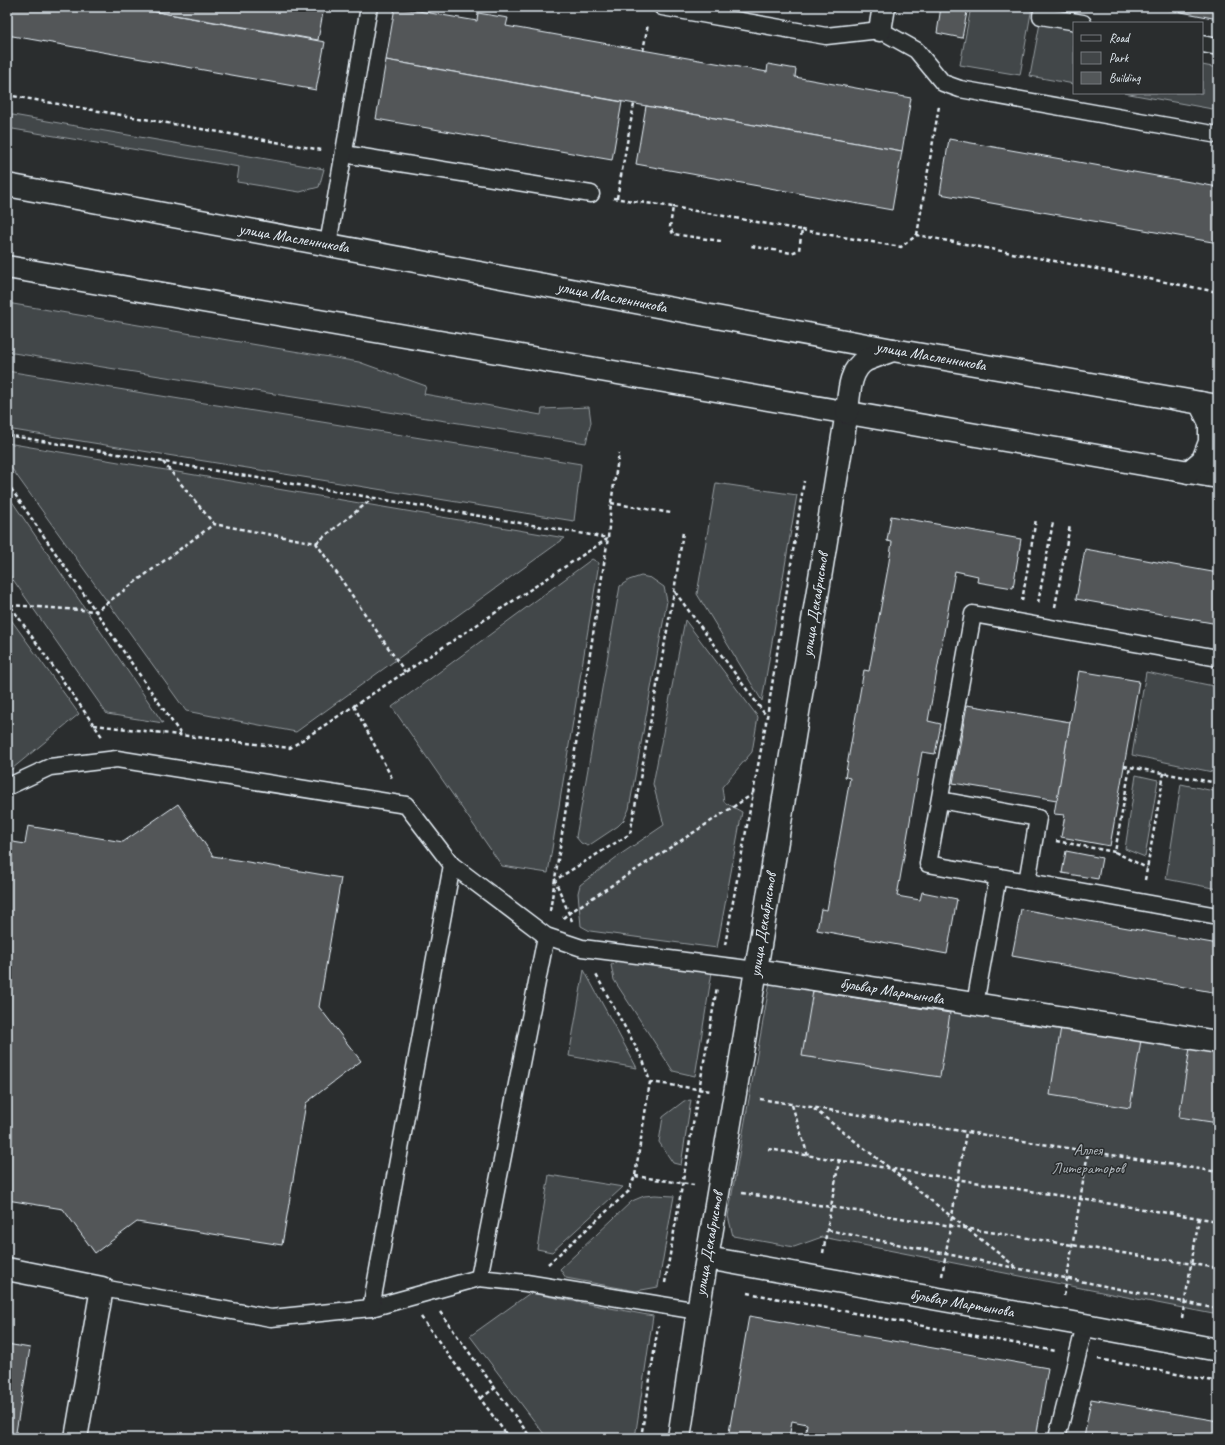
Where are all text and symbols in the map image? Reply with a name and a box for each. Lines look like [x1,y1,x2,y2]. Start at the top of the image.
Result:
legend [1073,22,1203,94]
text: Road [1109,30,1131,46]
text: Park [1109,50,1130,66]
text: Building [1109,70,1141,86]
street label: улица Масленникова [236,218,352,258]
street label: улица Масленникова [555,276,670,318]
street label: улица Масленникова [873,336,989,376]
street label: улица Декабристов [797,548,834,659]
street label: улица Декабристов [745,868,782,979]
street label: бульвар Мартынова [839,973,947,1009]
park label: Аллея Литераторов [1052,1140,1128,1178]
street label: улица Декабристов [690,1187,729,1298]
street label: бульвар Мартынова [909,1284,1017,1322]

